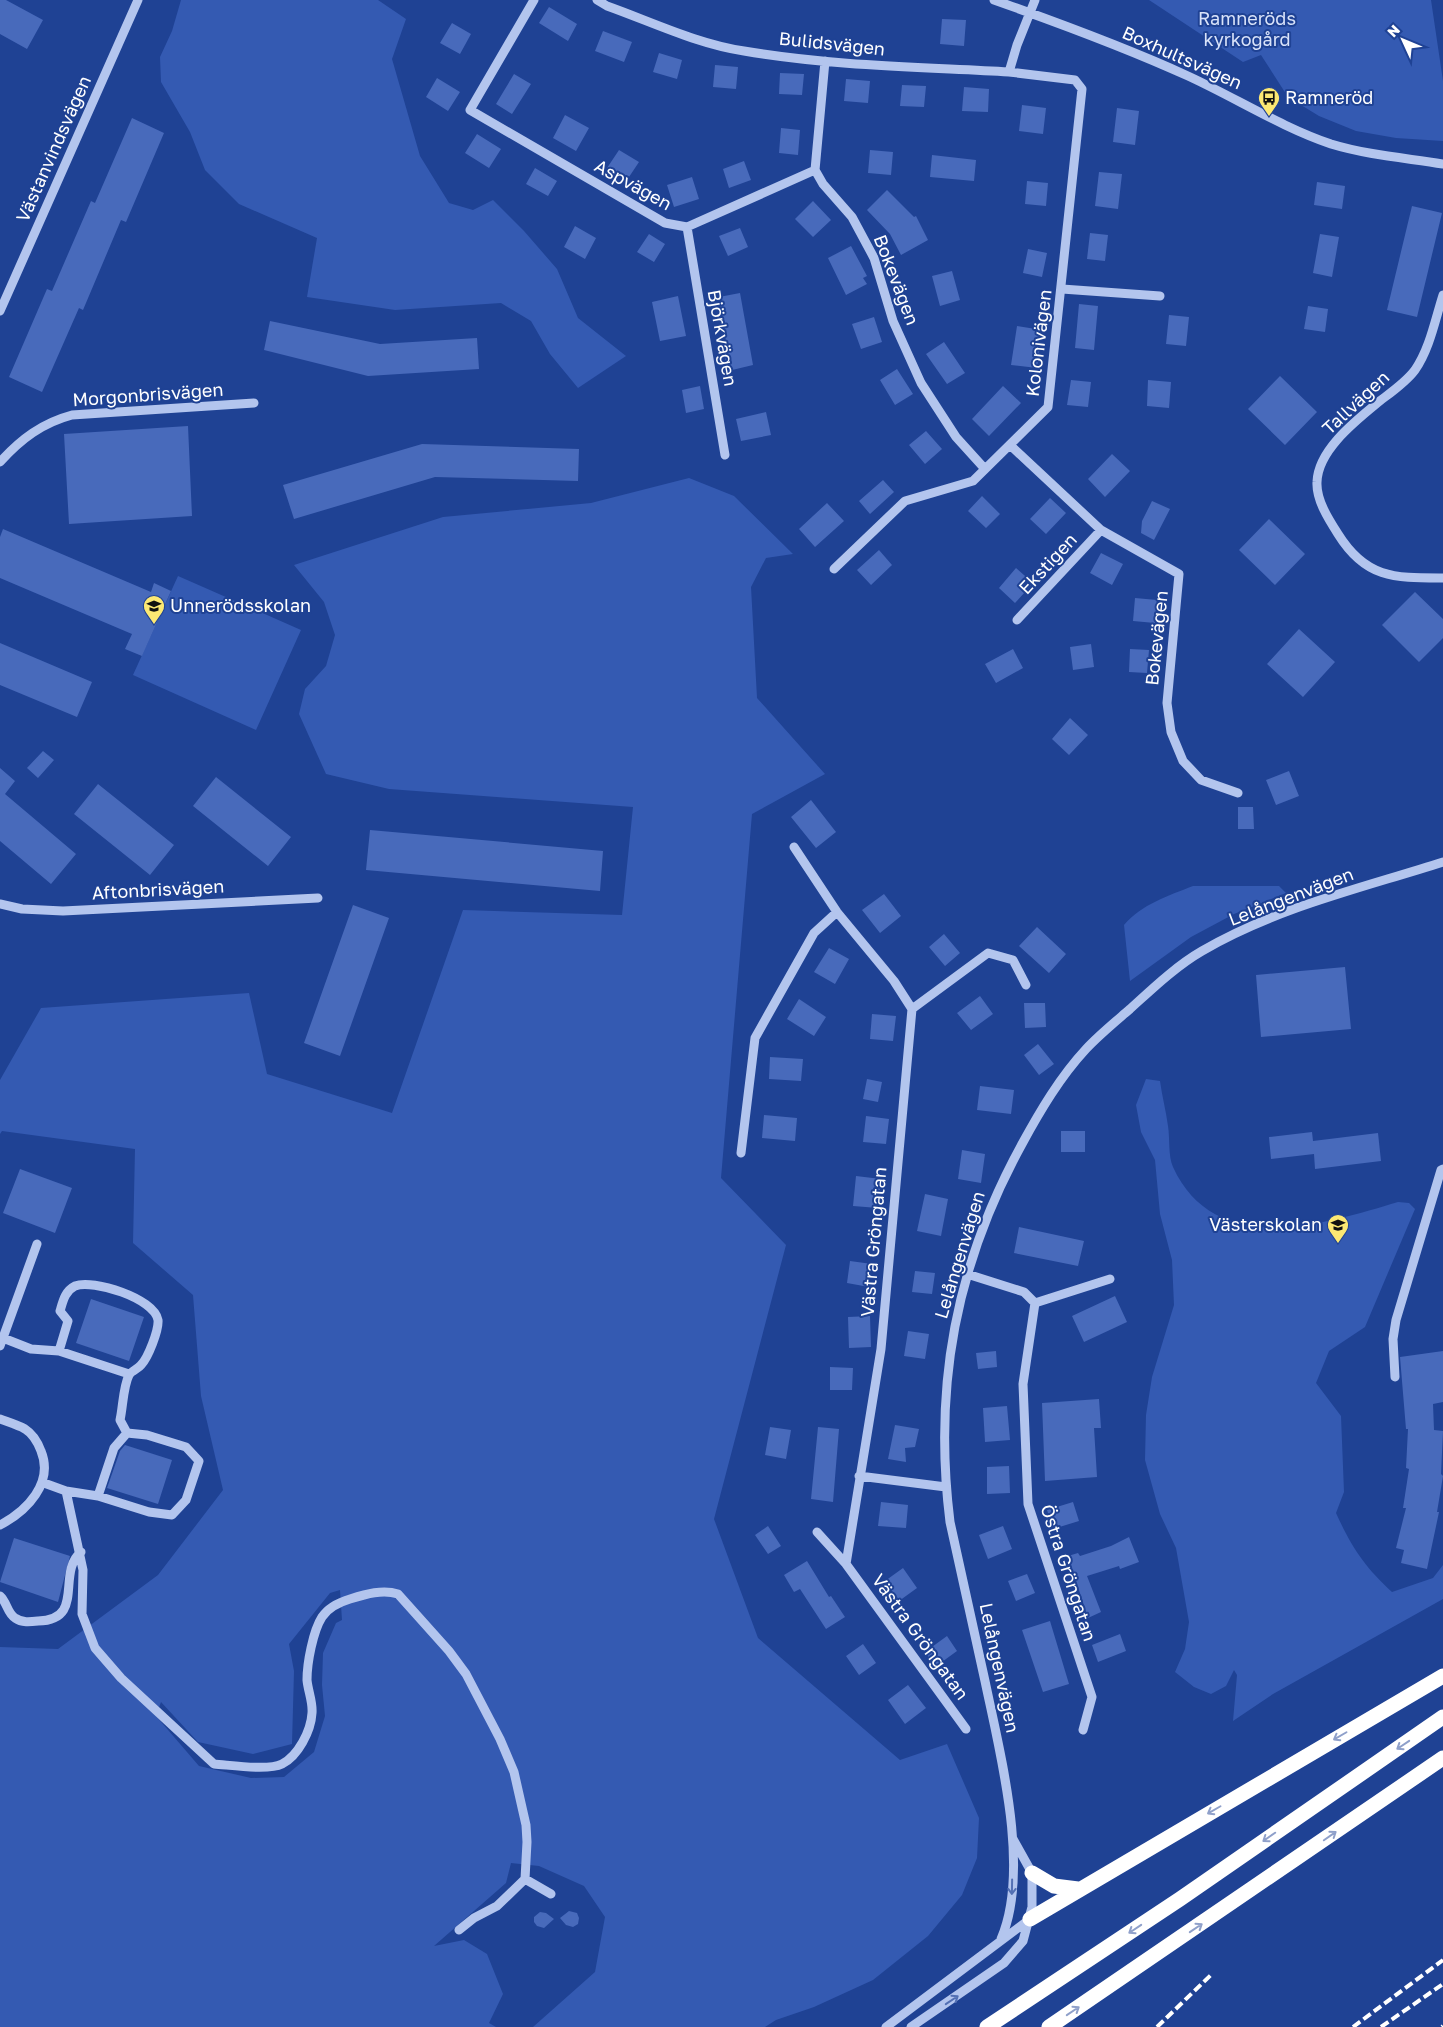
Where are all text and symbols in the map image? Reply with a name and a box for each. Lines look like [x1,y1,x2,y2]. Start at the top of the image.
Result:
park label: Ramneröds kyrkogård [1198,7,1296,50]
north arrow [1378,15,1428,65]
street label: Boxhultsvägen [1119,21,1246,93]
text: N [1383,21,1403,40]
street label: Bulidsvägen [778,26,886,60]
street label: Västanvindsvägen [11,72,95,225]
bus stop icon: Ramneröd [1257,86,1281,117]
place label: Ramneröd [1285,86,1373,108]
street label: Aspvägen [591,154,676,214]
street label: Bokevägen [870,231,924,328]
street label: Björkvägen [704,288,742,388]
street label: Kolonivägen [1021,288,1055,398]
street label: Tallvägen [1317,366,1393,439]
street label: Morgonbrisvägen [72,378,224,410]
street label: Ekstigen [1014,528,1081,598]
street label: Bokevägen [1140,589,1172,686]
school or university icon: Unnerödsskolan [142,594,166,625]
place label: Unnerödsskolan [170,594,311,616]
street label: Lelångenvägen [1225,862,1356,930]
street label: Aftonbrisvägen [91,875,225,903]
street label: Västra Gröngatan [855,1166,891,1318]
street label: Lelångenvägen [929,1188,989,1321]
place label: Västerskolan [1209,1213,1322,1235]
school or university icon: Västerskolan [1326,1213,1350,1244]
street label: Östra Gröngatan [1036,1502,1101,1644]
street label: Västra Gröngatan [868,1569,974,1704]
street label: Lelångenvägen [975,1601,1024,1735]
one-way arrow [1334,1732,1348,1742]
one-way arrow [1396,1740,1410,1750]
one-way arrow [1207,1806,1221,1816]
one-way arrow [1322,1831,1336,1841]
one-way arrow [1262,1832,1276,1842]
one-way arrow [1007,1878,1017,1895]
one-way arrow [1189,1923,1203,1934]
one-way arrow [1128,1924,1142,1934]
one-way arrow [945,1995,959,2005]
one-way arrow [1066,2006,1080,2016]

